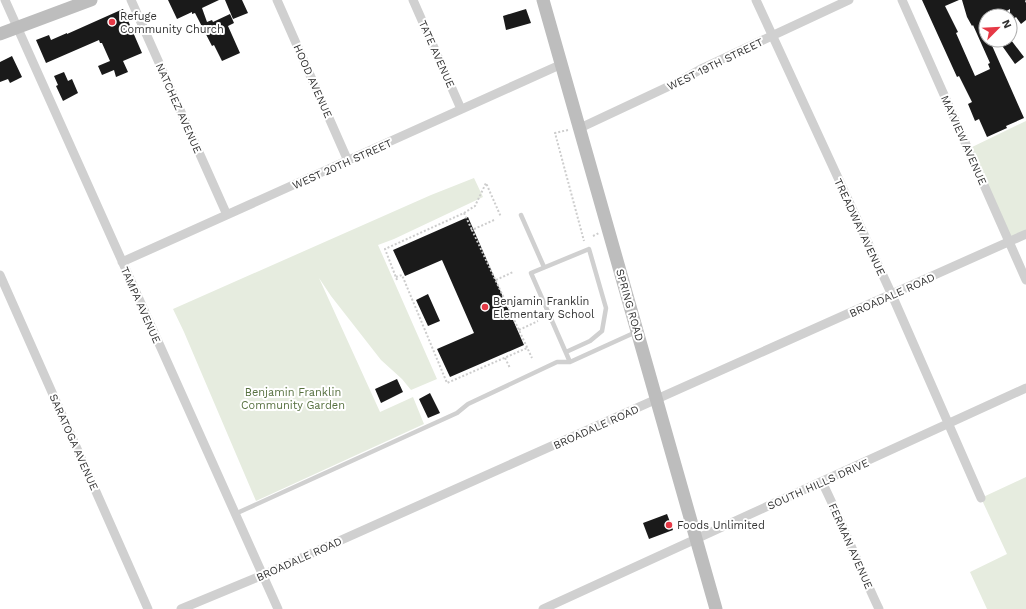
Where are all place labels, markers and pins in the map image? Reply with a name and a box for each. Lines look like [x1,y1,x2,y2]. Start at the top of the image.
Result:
place label: Refuge Community Church [120,10,224,36]
marker: Refuge Community Church [107,17,117,27]
place label: Benjamin Franklin Elementary School [493,295,595,321]
marker: Benjamin Franklin Elementary School [480,302,490,312]
place label: Foods Unlimited [677,519,765,532]
marker: Foods Unlimited [664,520,674,530]

